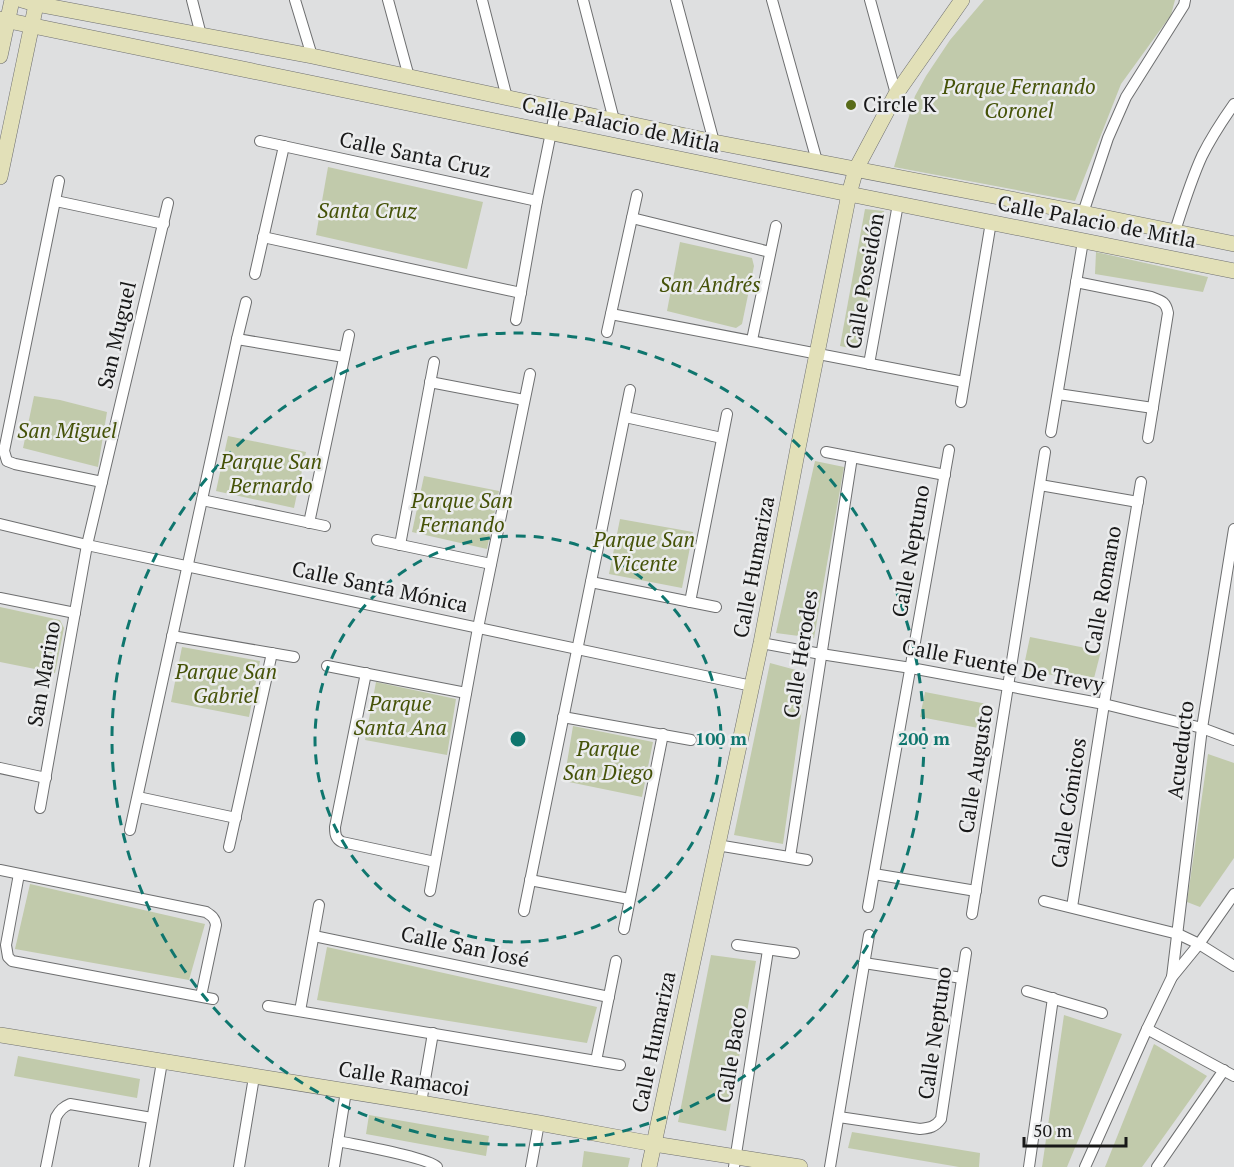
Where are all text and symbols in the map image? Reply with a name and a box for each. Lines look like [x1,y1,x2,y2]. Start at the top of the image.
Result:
park label: Parque Fernando Coronel [941,72,1096,124]
street label: Calle Palacio de Mitla [520,89,723,159]
place label: Circle K [863,90,937,118]
marker: Circle K [844,98,858,112]
street label: Calle Santa Cruz [337,124,494,184]
street label: Calle Palacio de Mitla [995,188,1199,254]
park label: Santa Cruz [317,196,417,224]
street label: Calle Poseidón [838,210,890,351]
park label: San Andrés [659,270,761,298]
street label: San Muguel [90,278,142,391]
park label: San Miguel [17,416,117,444]
park label: Parque San Bernardo [219,447,322,499]
street label: Calle Neptuno [885,482,935,619]
park label: Parque San Fernando [410,486,513,538]
street label: Calle Humariza [726,493,781,640]
street label: Calle Romano [1077,523,1127,656]
park label: Parque San Vicente [592,525,695,577]
street label: Calle Santa Mónica [290,554,471,618]
street label: Calle Herodes [776,588,824,720]
street label: San Marino [20,619,66,729]
street label: Calle Fuente De Trevy [900,632,1107,698]
park label: Parque San Gabriel [174,657,277,709]
park label: Parque Santa Ana [353,689,447,741]
street label: Acueducto [1160,699,1200,801]
street label: Calle Augusto [951,702,999,835]
text: 100 m [695,726,747,750]
text: 200 m [898,726,950,750]
centre of rings [508,729,528,749]
park label: Parque San Diego [563,734,653,786]
street label: Calle Cómicos [1044,736,1092,870]
street label: Calle San José [399,919,532,973]
street label: Calle Neptuno [911,965,957,1101]
street label: Calle Humariza [624,968,682,1115]
street label: Calle Baco [710,1005,752,1105]
street label: Calle Ramacoi [337,1054,472,1102]
scale bar [1024,1110,1126,1148]
text: 50 m [1033,1118,1073,1142]

